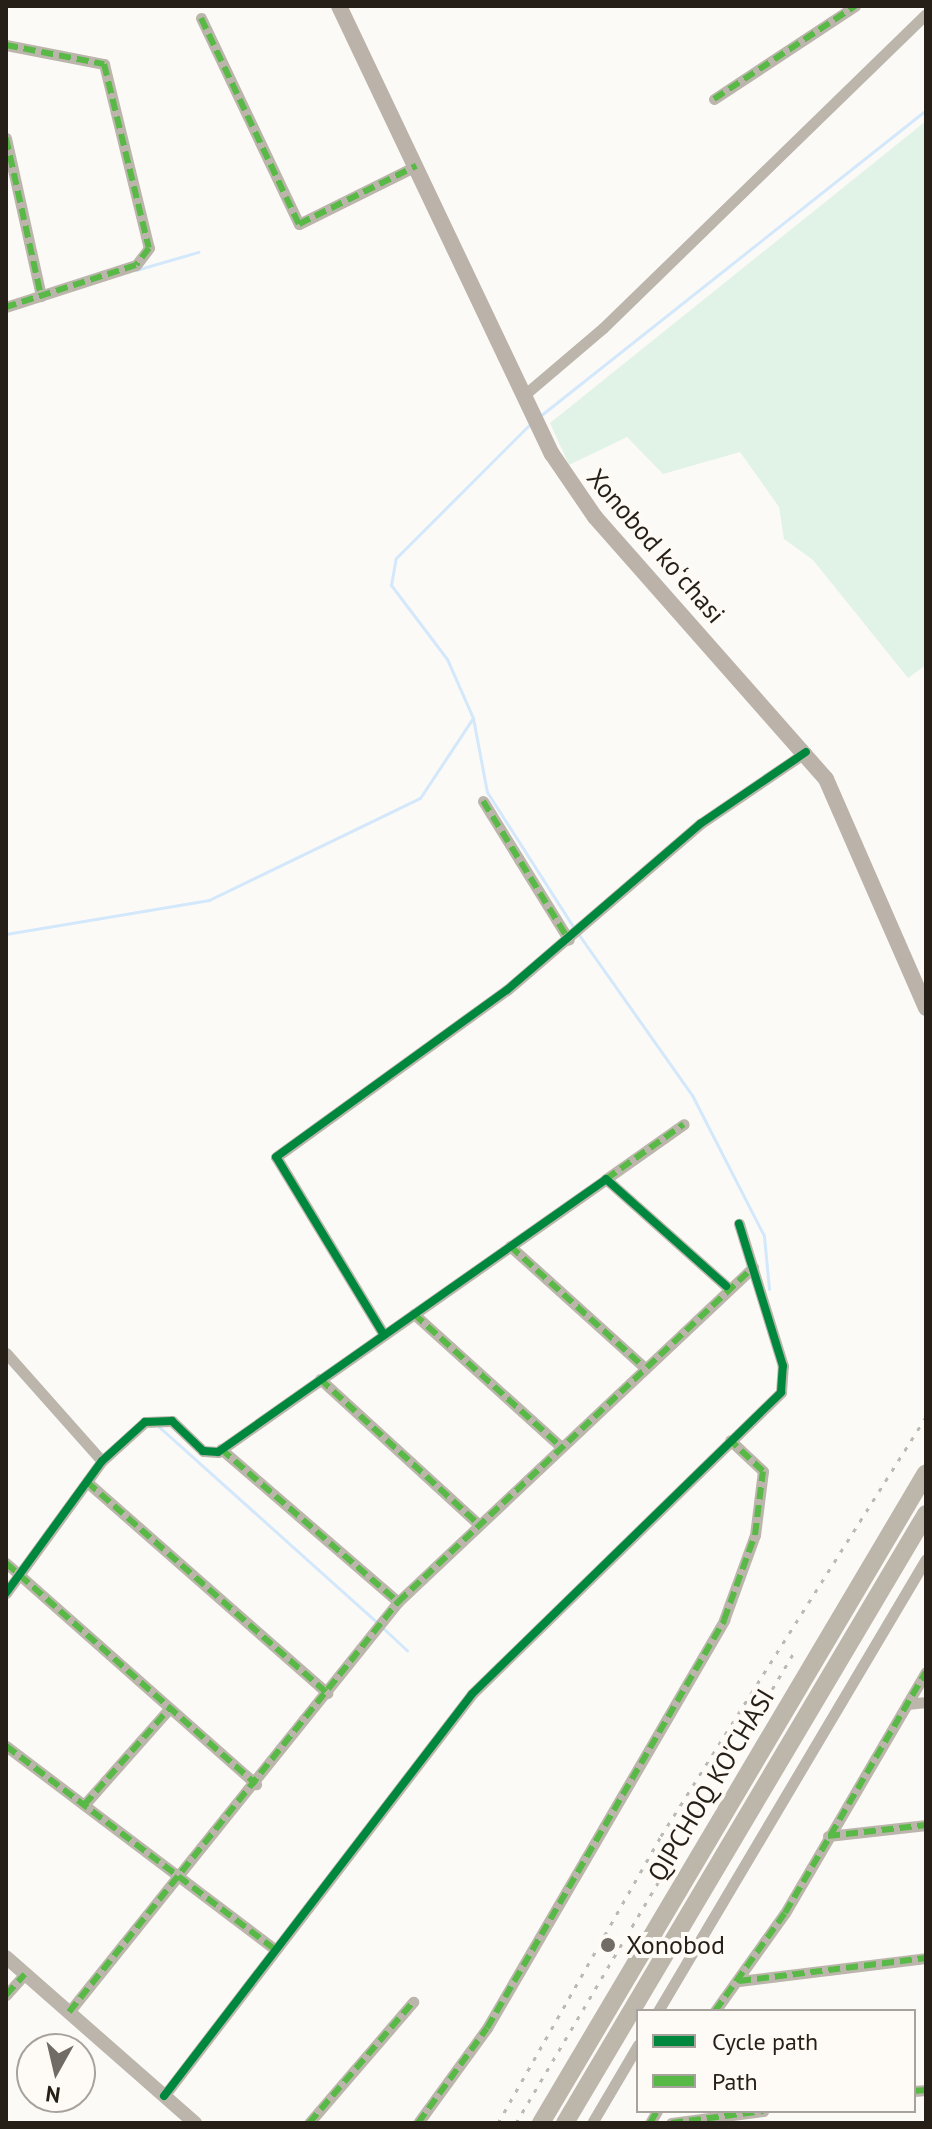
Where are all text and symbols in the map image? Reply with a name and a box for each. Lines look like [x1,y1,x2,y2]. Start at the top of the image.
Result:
street label: Xonobod koʻchasi [580,462,732,630]
street label: QIPCHOQ KO'CHASI [641,1683,781,1887]
place label: Xonobod [626,1929,725,1961]
marker: Xonobod [597,1934,619,1956]
legend [636,2009,916,2113]
text: Cycle path [712,2026,818,2057]
north arrow [16,2033,96,2113]
text: Path [712,2066,758,2097]
text: N [44,2080,62,2110]

